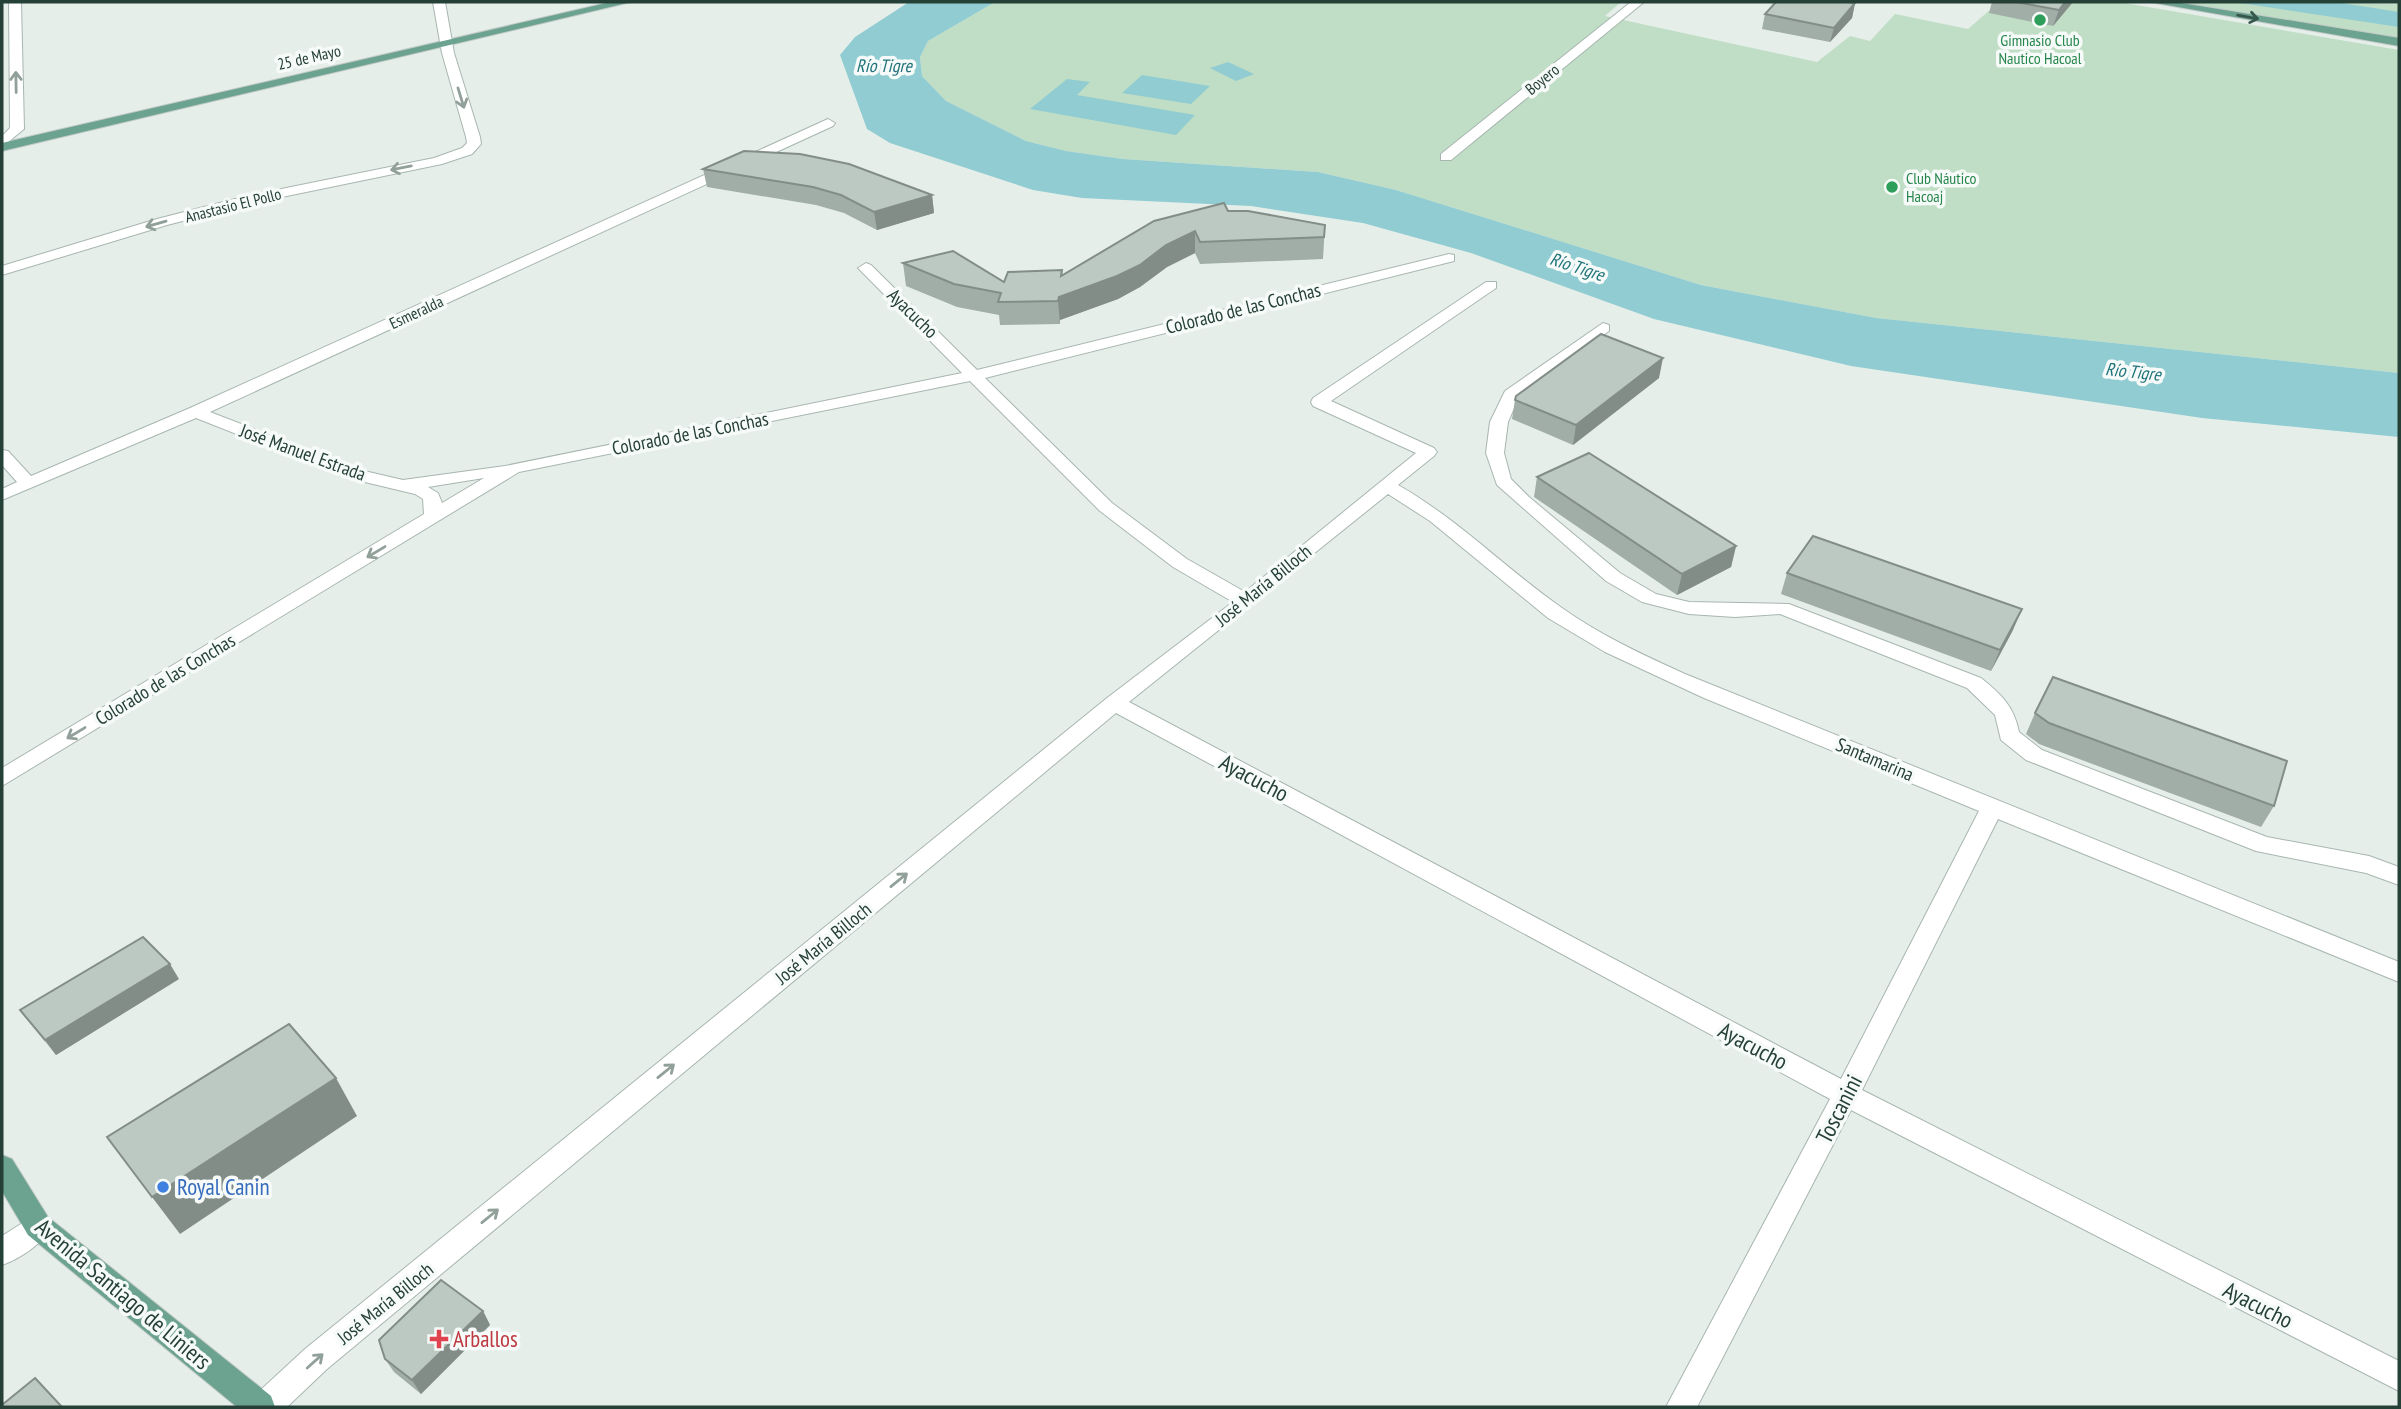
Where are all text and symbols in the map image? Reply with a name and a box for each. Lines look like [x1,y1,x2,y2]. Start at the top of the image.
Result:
one-way arrow [2236,11,2259,24]
marker: Gimnasio Club Nautico Hacoal [2032,12,2048,28]
place label: Gimnasio Club Nautico Hacoal [1999,30,2082,68]
street label: 25 de Mayo [275,40,343,74]
water label: Río Tigre [856,54,913,77]
street label: Boyero [1521,59,1563,99]
one-way arrow [9,70,23,93]
one-way arrow [456,87,469,109]
one-way arrow [391,162,413,175]
place label: Club Náutico Hacoaj [1906,168,1977,206]
marker: Club Náutico Hacoaj [1884,179,1900,195]
street label: Anastasio El Pollo [183,183,283,227]
one-way arrow [145,219,167,232]
water label: Río Tigre [1547,247,1609,287]
street label: Colorado de las Conchas [1163,277,1323,339]
street label: Ayacucho [883,283,943,343]
street label: Esmeralda [386,291,446,333]
water label: Río Tigre [2104,357,2164,386]
street label: Colorado de las Conchas [610,406,770,460]
street label: José Manuel Estrada [236,418,369,486]
street label: José María Billoch [1209,539,1316,632]
one-way arrow [366,545,386,559]
street label: Colorado de las Conchas [91,628,239,730]
one-way arrow [67,726,87,740]
street label: Santamarina [1833,732,1917,786]
street label: Ayacucho [1215,747,1294,808]
one-way arrow [889,872,907,888]
street label: José María Billoch [769,897,876,990]
street label: Ayacucho [1714,1015,1793,1076]
one-way arrow [657,1064,675,1079]
street label: Toscanini [1809,1070,1868,1148]
place label: Royal Canin [177,1172,270,1201]
marker: Royal Canin [155,1179,171,1195]
one-way arrow [481,1208,499,1224]
street label: Avenida Santiago de Liniers [30,1212,217,1375]
street label: José María Billoch [331,1257,438,1350]
street label: Ayacucho [2218,1275,2298,1334]
place label: Arballos [453,1324,518,1353]
marker: Arballos [431,1331,447,1347]
one-way arrow [306,1353,324,1369]

